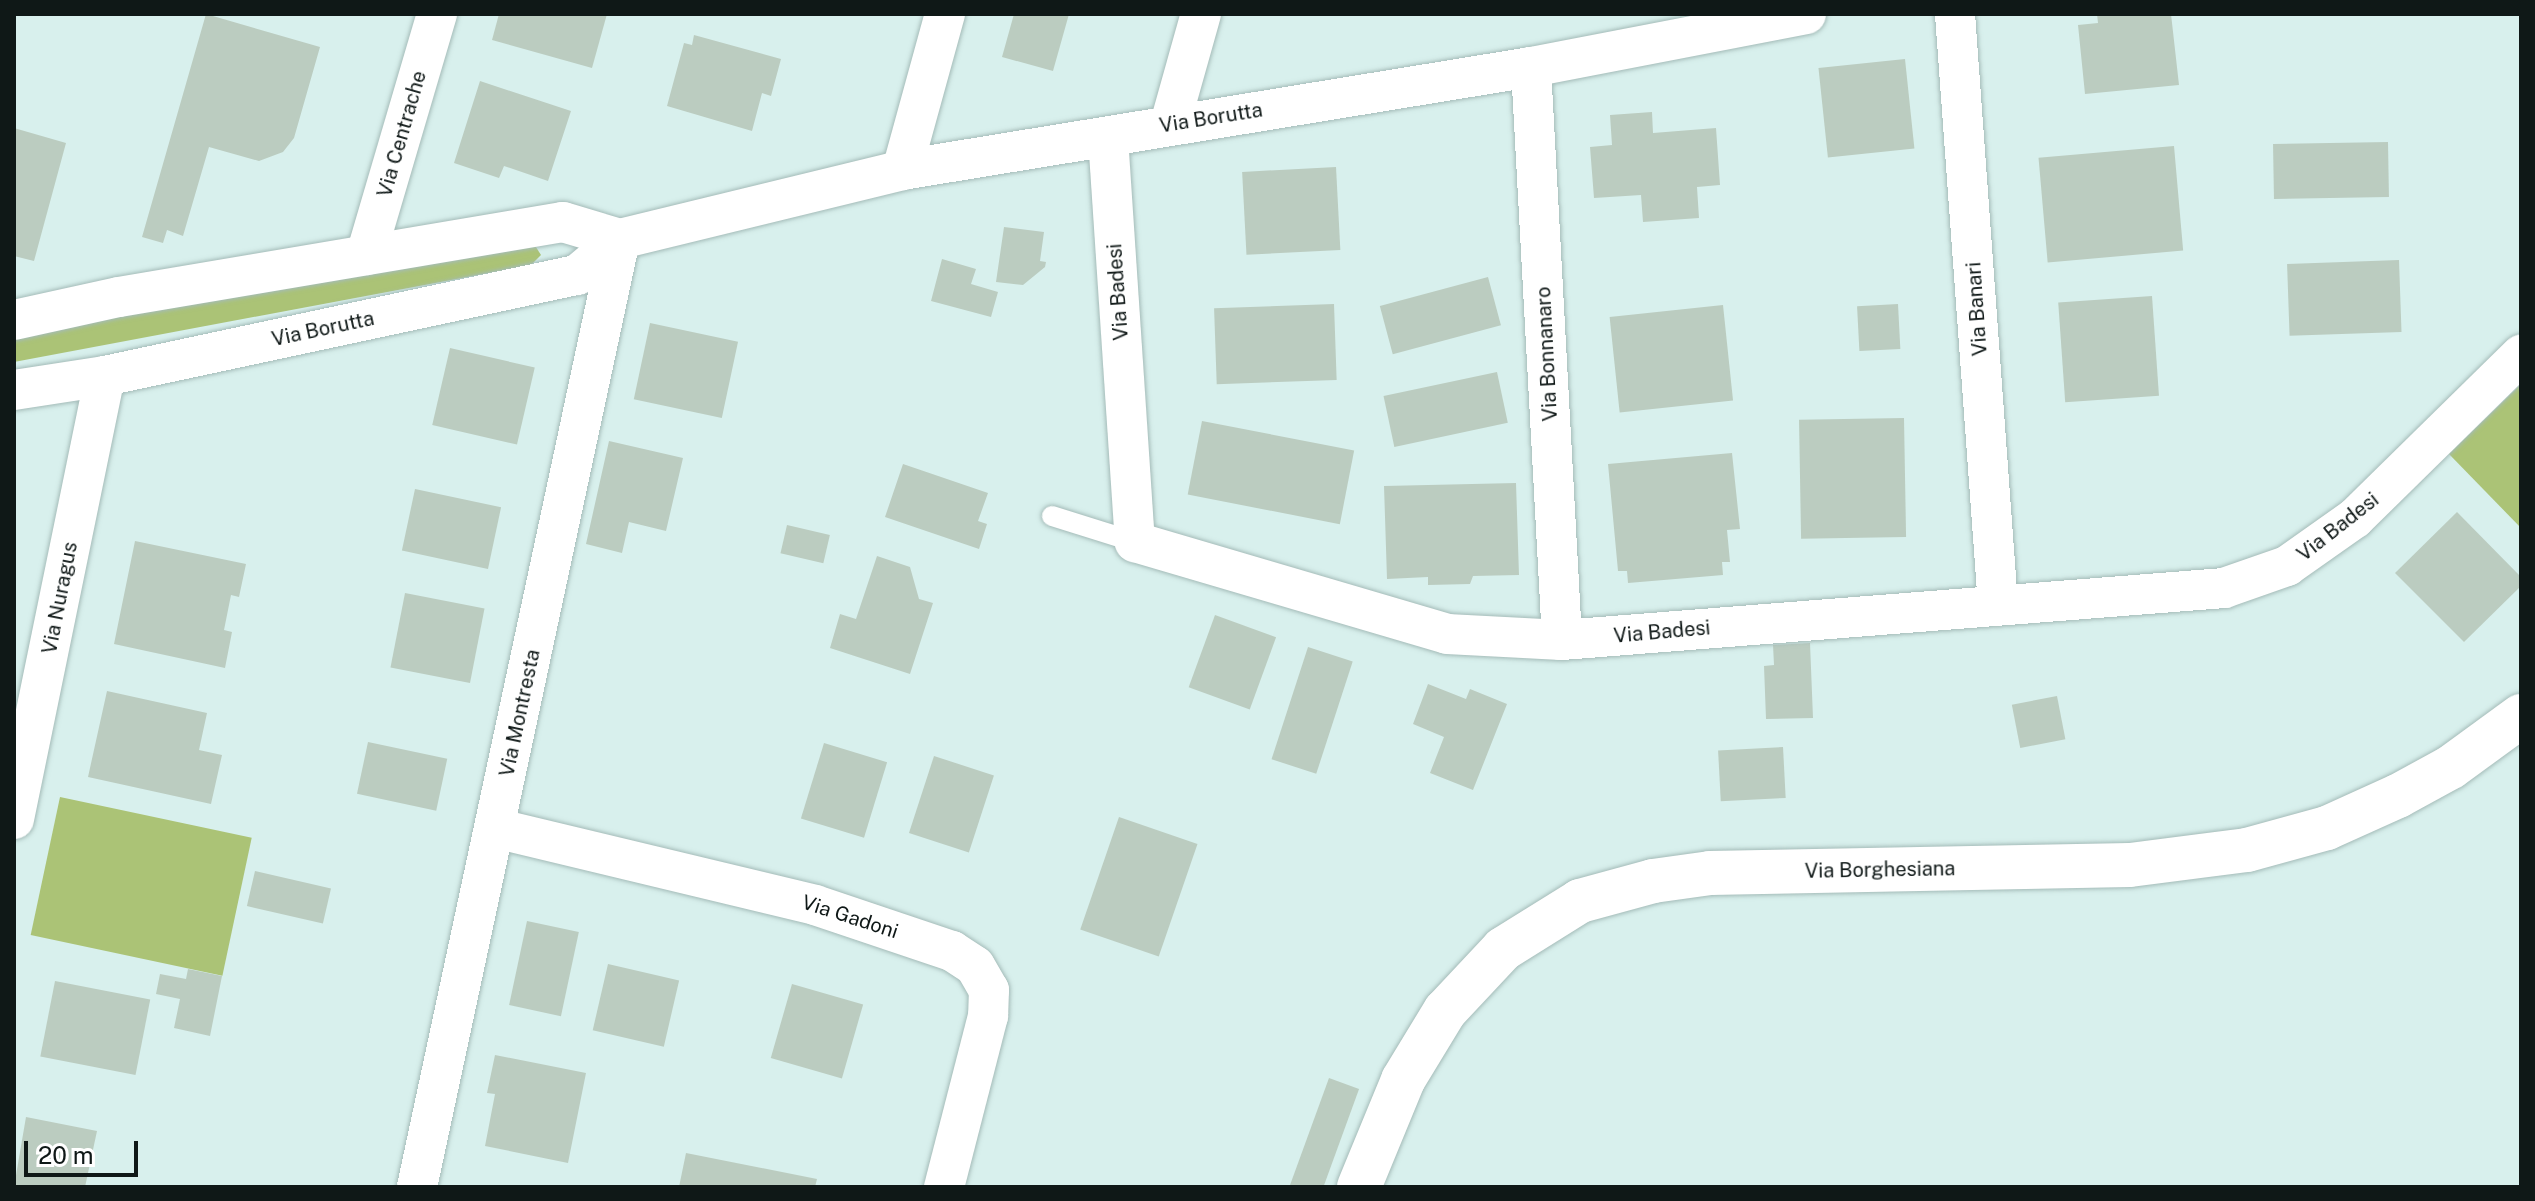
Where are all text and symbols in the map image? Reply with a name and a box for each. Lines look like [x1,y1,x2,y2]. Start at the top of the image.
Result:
street label: Via Centrache [372,68,432,200]
street label: Via Borutta [1158,98,1264,138]
street label: Via Badesi [1103,243,1133,341]
street label: Via Banari [1962,261,1992,357]
street label: Via Bonnanaro [1531,286,1563,422]
street label: Via Borutta [270,306,376,352]
street label: Via Badesi [2292,488,2384,566]
street label: Via Nuragus [37,540,83,656]
street label: Via Badesi [1613,616,1711,648]
street label: Via Montresta [495,647,545,779]
street label: Via Borghesiana [1805,857,1955,883]
street label: Via Gadoni [799,890,901,944]
scale bar [28,1125,142,1175]
text: 20 m [38,1141,94,1169]

